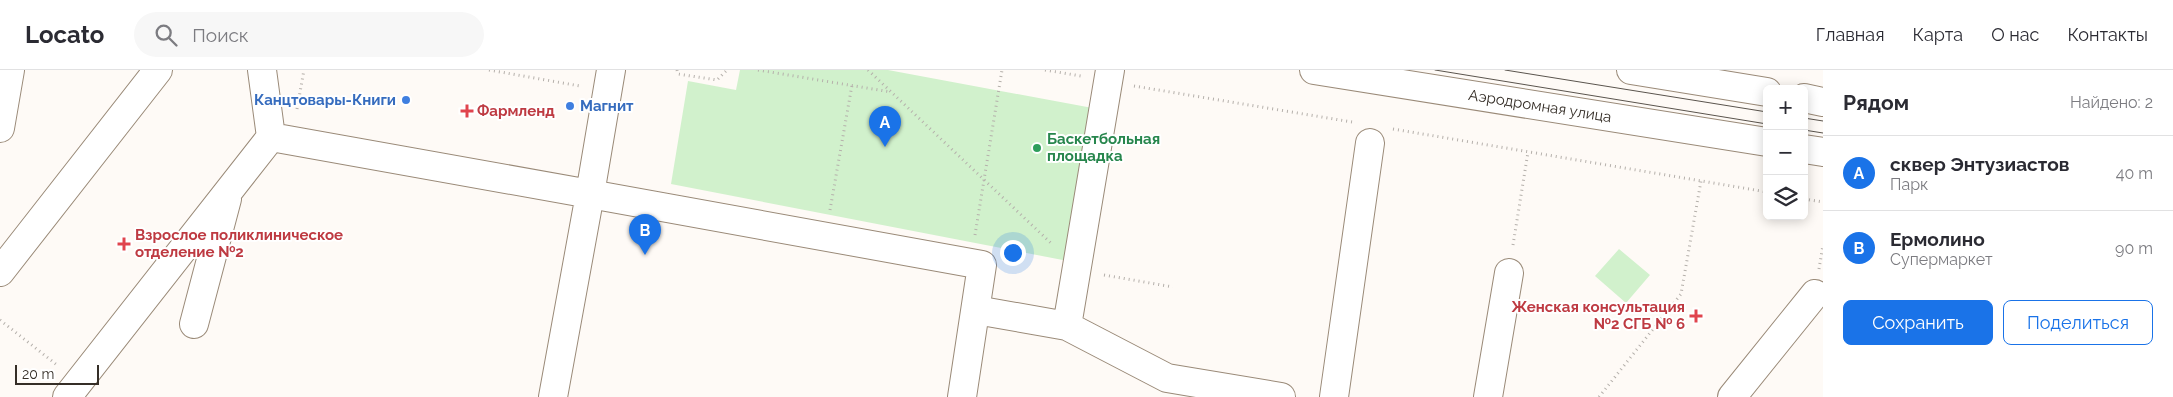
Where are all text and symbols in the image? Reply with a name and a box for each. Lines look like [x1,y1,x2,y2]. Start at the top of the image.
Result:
search box [134,12,484,57]
text: Locato [25,20,104,49]
icon: search [152,21,180,49]
text: Поиск [192,24,249,46]
text: Главная [1816,24,1884,45]
text: Карта [1912,24,1963,45]
text: О нас [1991,24,2039,45]
text: Контакты [2067,24,2148,45]
map controls [1763,85,1808,220]
button: + [1763,85,1808,130]
street label: Аэродромная улица [1467,86,1613,126]
text: Рядом [1843,90,1909,115]
place label: Канцтовары-Книги [254,91,396,109]
text: Найдено: 2 [2070,93,2153,112]
marker: Канцтовары-Книги [400,94,412,106]
place label: Магнит [580,97,634,115]
marker: Магнит [564,100,576,112]
place label: Фармленд [477,102,555,120]
marker: Фармленд [461,105,473,117]
pin: A [869,106,901,147]
place label: Баскетбольная площадка [1047,130,1160,165]
button: − [1763,130,1808,175]
marker: Баскетбольная площадка [1031,142,1043,154]
text: сквер Энтузиастов [1890,153,2070,175]
text: A [1854,164,1864,183]
text: 40 m [2116,164,2153,183]
button: layers [1763,175,1808,220]
text: Парк [1890,175,1928,194]
pin: B [629,214,661,255]
place label: Взрослое поликлиническое отделение №2 [135,226,343,261]
text: Ермолино [1890,228,1985,250]
marker: Взрослое поликлиническое отделение №2 [117,237,131,251]
text: B [1854,239,1864,258]
text: 90 m [2115,239,2153,258]
your location [1000,240,1026,266]
text: Супермаркет [1890,250,1993,269]
place label: Женская консультация №2 СГБ № 6 [1511,298,1685,333]
button: Сохранить [1843,300,1993,345]
button: Поделиться [2003,300,2153,345]
marker: Женская консультация №2 СГБ № 6 [1689,309,1703,323]
scale bar [15,362,99,385]
text: 20 m [22,366,54,382]

